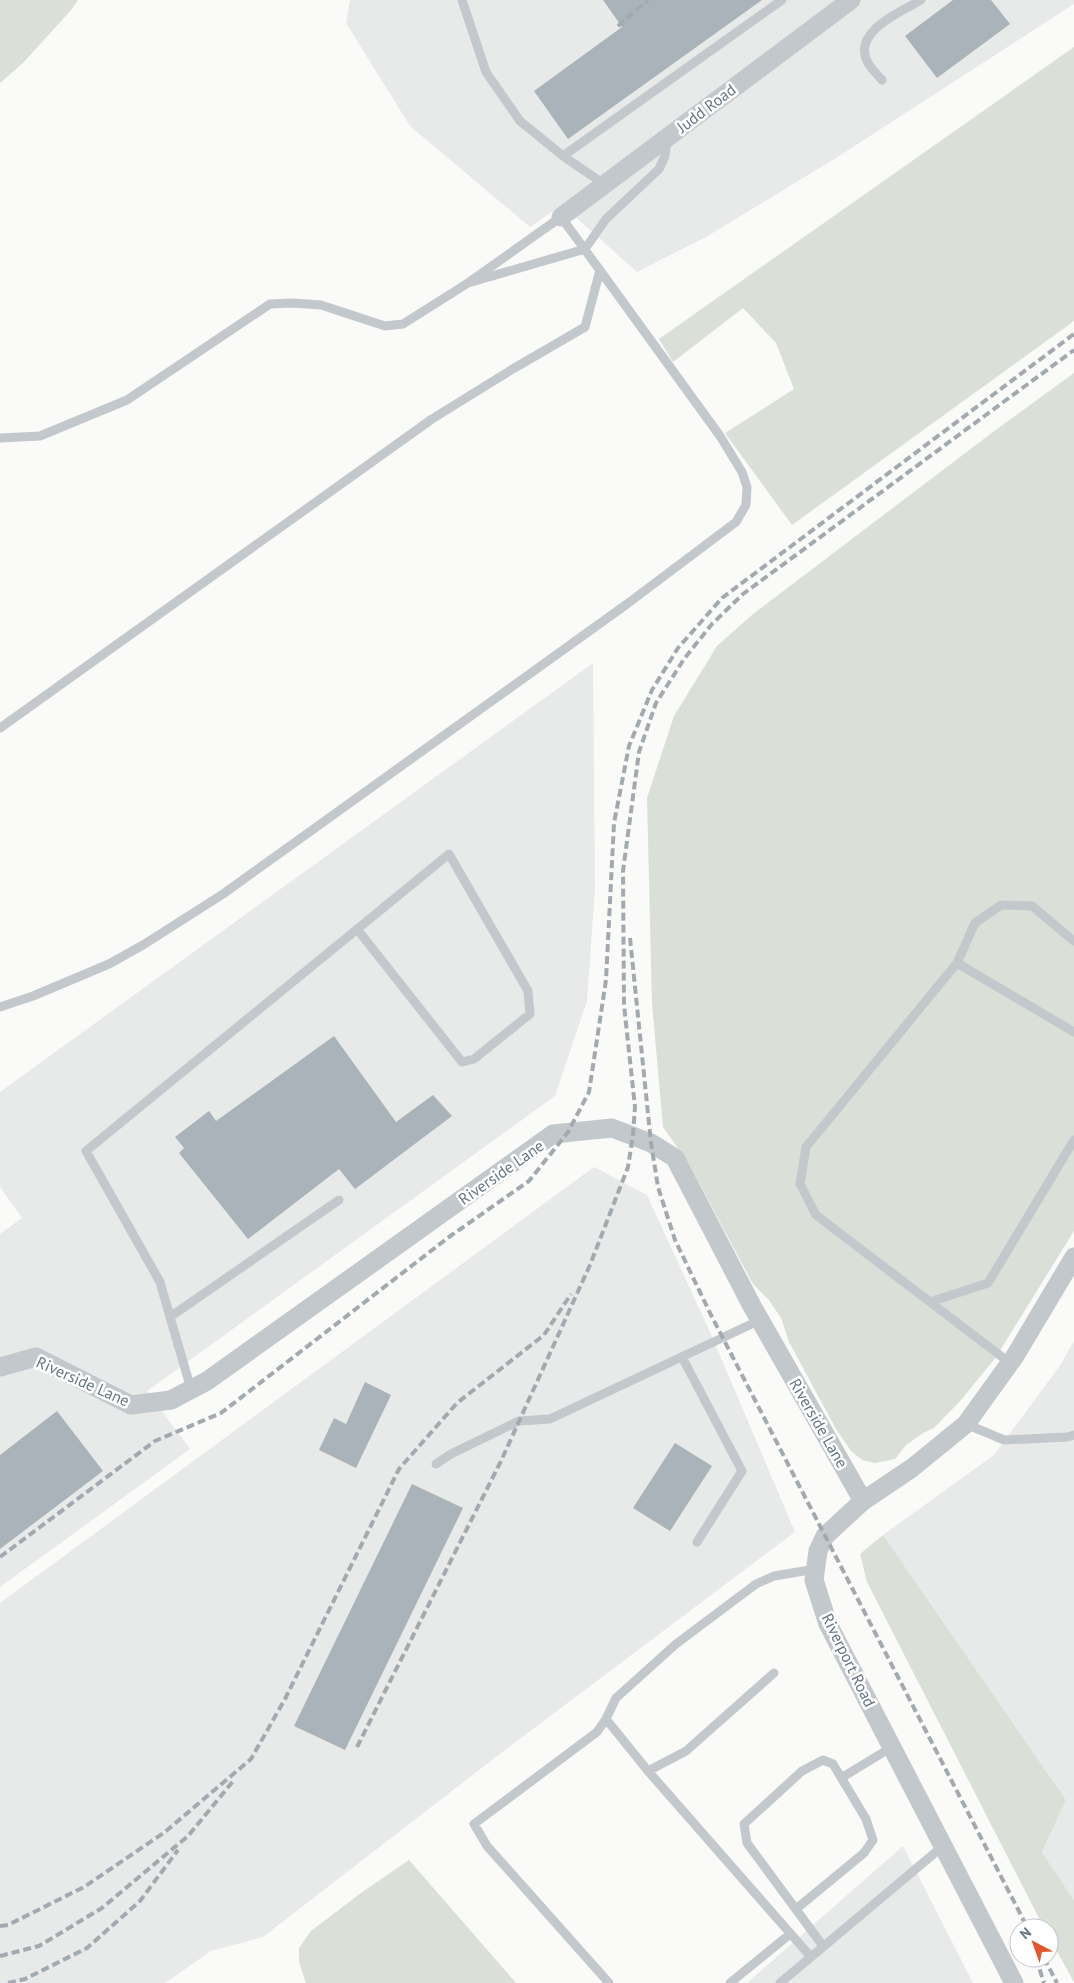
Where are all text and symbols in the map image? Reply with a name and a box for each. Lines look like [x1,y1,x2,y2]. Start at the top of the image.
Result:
street label: Judd Road [672,79,739,137]
street label: Riverside Lane [454,1135,548,1209]
street label: Riverside Lane [33,1352,133,1410]
street label: Riverside Lane [785,1375,853,1471]
street label: Riverport Road [818,1610,880,1710]
north arrow [1009,1918,1059,1968]
text: N [1016,1923,1035,1943]

